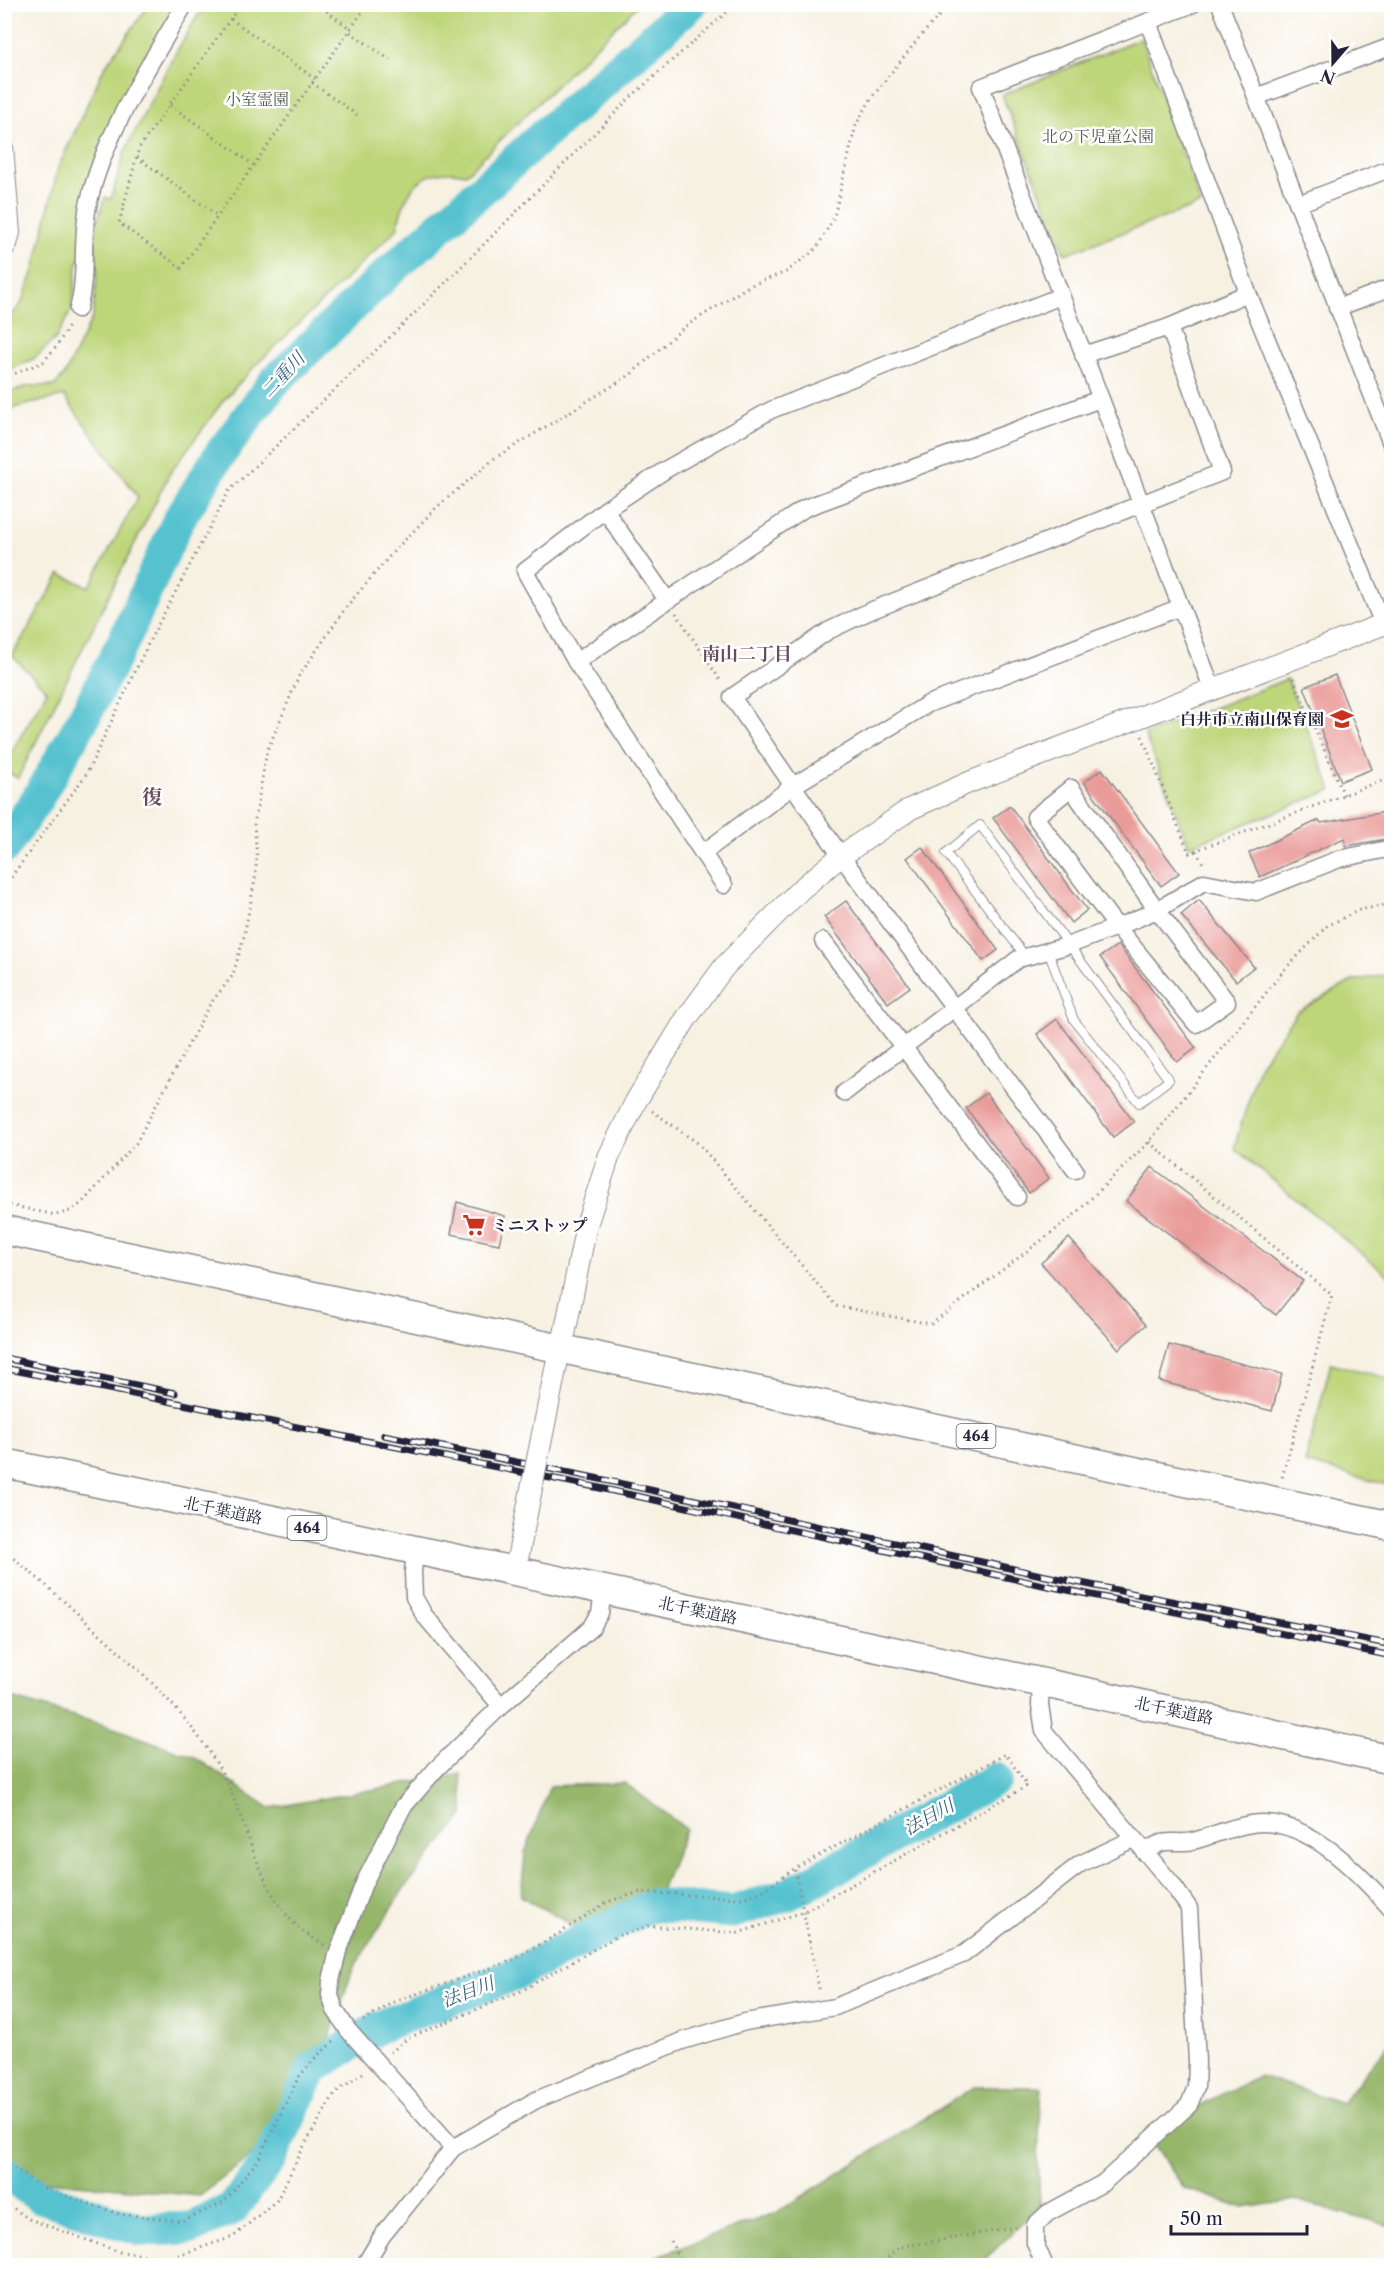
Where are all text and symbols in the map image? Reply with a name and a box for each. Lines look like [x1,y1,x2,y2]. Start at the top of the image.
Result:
north arrow [1303,33,1363,93]
text: N [1318,65,1338,89]
park label: 小室霊園 [225,89,289,109]
park label: 北の下児童公園 [1042,126,1154,146]
water label: 二重川 [257,346,311,402]
district label: 南山二丁目 [702,643,792,665]
school or university icon: 白井市立南山保育園 [1329,706,1355,732]
place label: 白井市立南山保育園 [1180,709,1324,729]
district label: 復 [142,785,162,809]
supermarket icon: ミニストップ [461,1212,487,1238]
place label: ミニストップ [492,1215,588,1235]
road number: 464 [956,1424,996,1448]
street label: 北千葉道路 [182,1492,264,1528]
road number: 464 [288,1516,326,1540]
street label: 北千葉道路 [657,1592,739,1628]
street label: 北千葉道路 [1133,1692,1215,1728]
water label: 法目川 [900,1793,960,1840]
water label: 法目川 [439,1971,499,2012]
scale bar [1171,2198,1308,2236]
text: 50 m [1180,2208,1223,2230]

